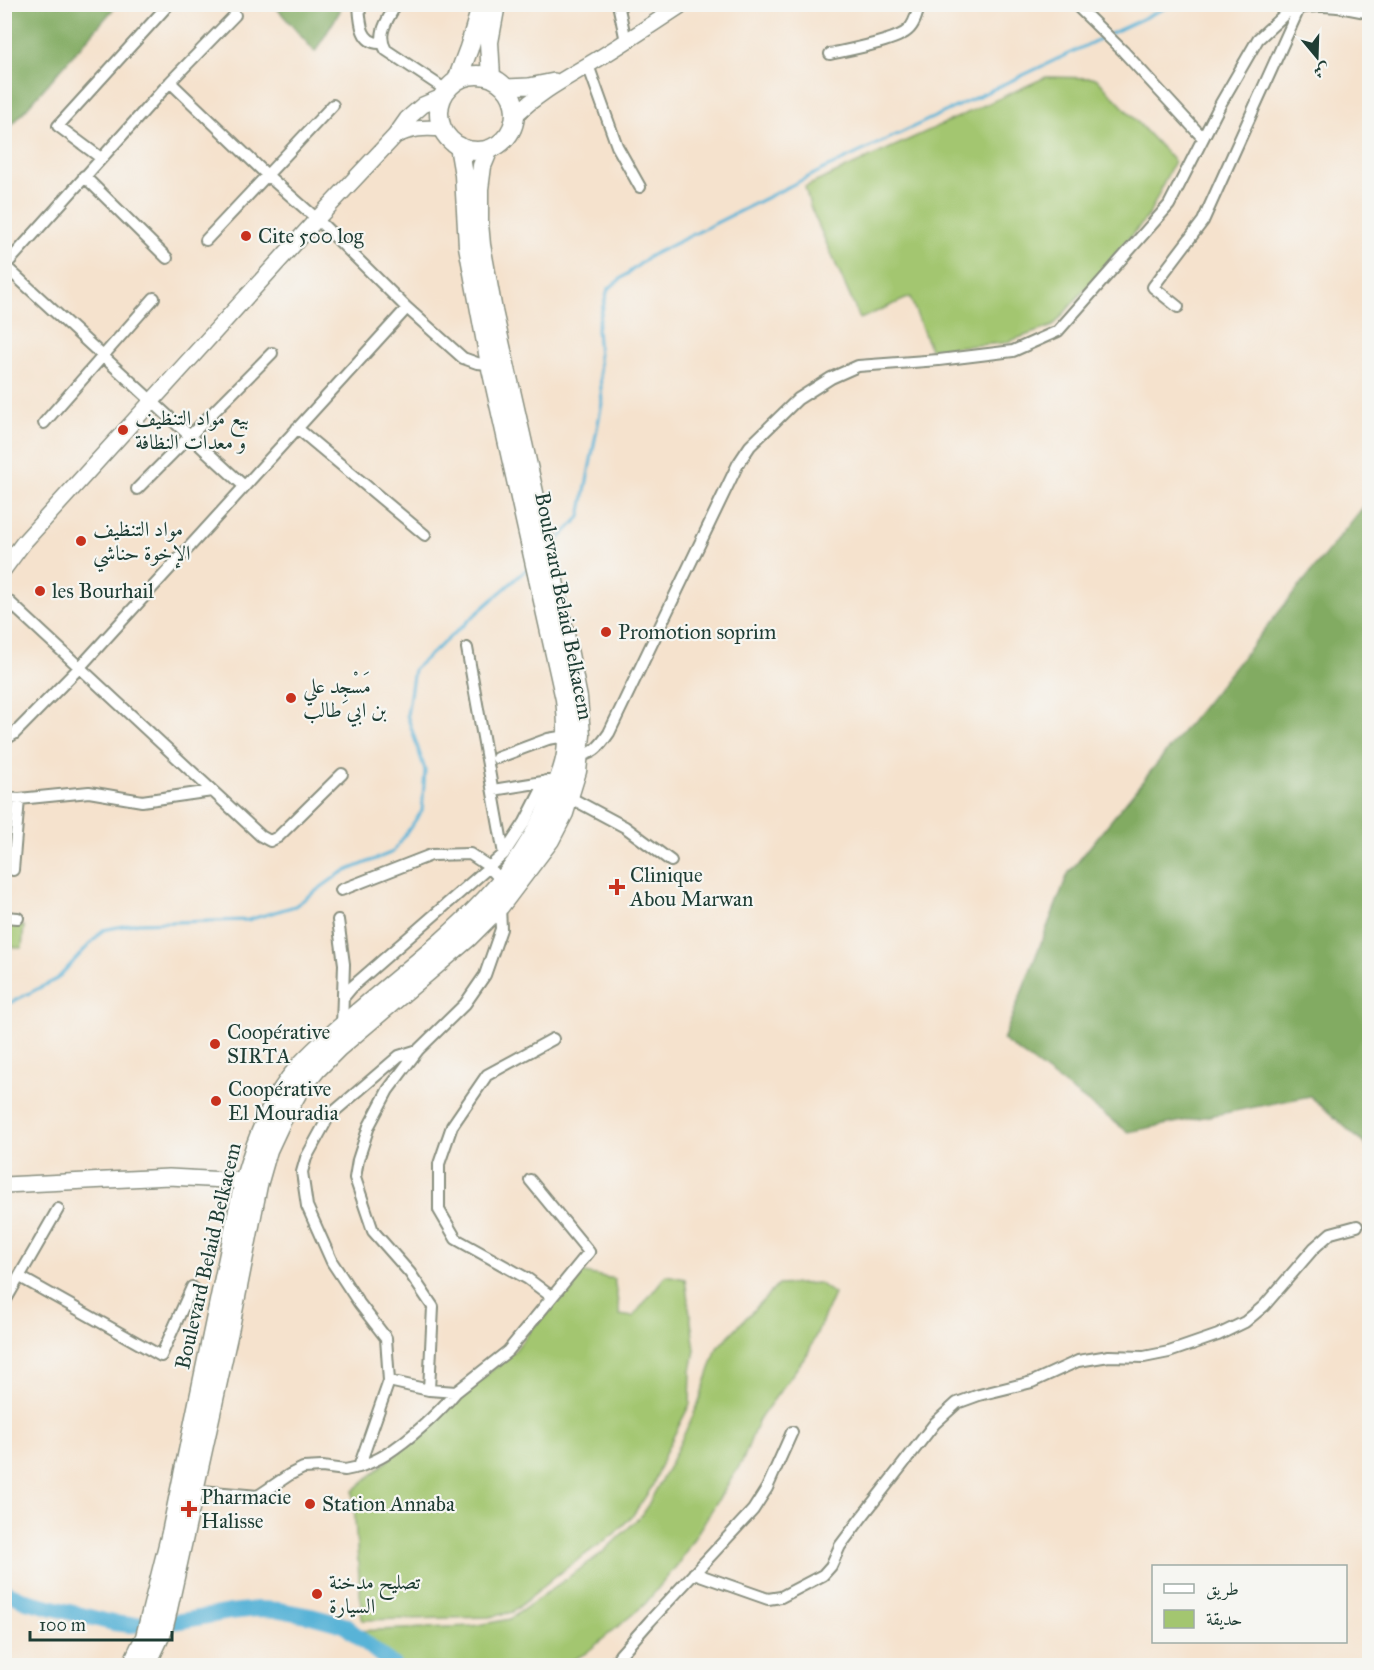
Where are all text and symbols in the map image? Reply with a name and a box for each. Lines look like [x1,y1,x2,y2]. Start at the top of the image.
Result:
north arrow [1287,27,1347,87]
text: ش [1311,59,1332,82]
place label: Cite 500 log [258,223,364,249]
marker: Cite 500 log [239,229,253,243]
place label: بيع مواد التنظيف و معدات النظافة [135,405,249,455]
marker: بيع مواد التنظيف و معدات النظافة [116,423,130,437]
street label: Boulevard Belaid Belkacem [529,490,599,723]
place label: مواد التنظيف الإخوة حناشي [93,516,191,573]
marker: مواد التنظيف الإخوة حناشي [74,534,88,548]
place label: les Bourhail [52,578,154,604]
marker: les Bourhail [33,584,47,598]
place label: Promotion soprim [618,619,777,645]
marker: Promotion soprim [599,625,613,639]
place label: مَسْجِد علي بن ابي طالب [303,670,387,727]
marker: مَسْجِد علي بن ابي طالب [284,691,298,705]
place label: Clinique Abou Marwan [629,862,753,912]
marker: Clinique Abou Marwan [608,878,626,896]
place label: Coopérative SIRTA [227,1019,331,1069]
marker: Coopérative SIRTA [208,1037,222,1051]
place label: Coopérative El Mouradia [228,1076,339,1126]
marker: Coopérative El Mouradia [209,1094,223,1108]
street label: Boulevard Belaid Belkacem [169,1140,247,1372]
place label: Pharmacie Halisse [201,1484,291,1534]
place label: Station Annaba [322,1491,455,1517]
marker: Station Annaba [303,1497,317,1511]
marker: Pharmacie Halisse [182,1502,196,1516]
legend [1152,1565,1347,1643]
place label: تصليح مدخنة السيارة [329,1569,421,1619]
text: طريق [1206,1578,1239,1601]
marker: تصليح مدخنة السيارة [310,1587,324,1601]
scale bar [30,1604,172,1642]
text: حديقة [1206,1608,1242,1630]
text: 100 m [39,1614,86,1636]

